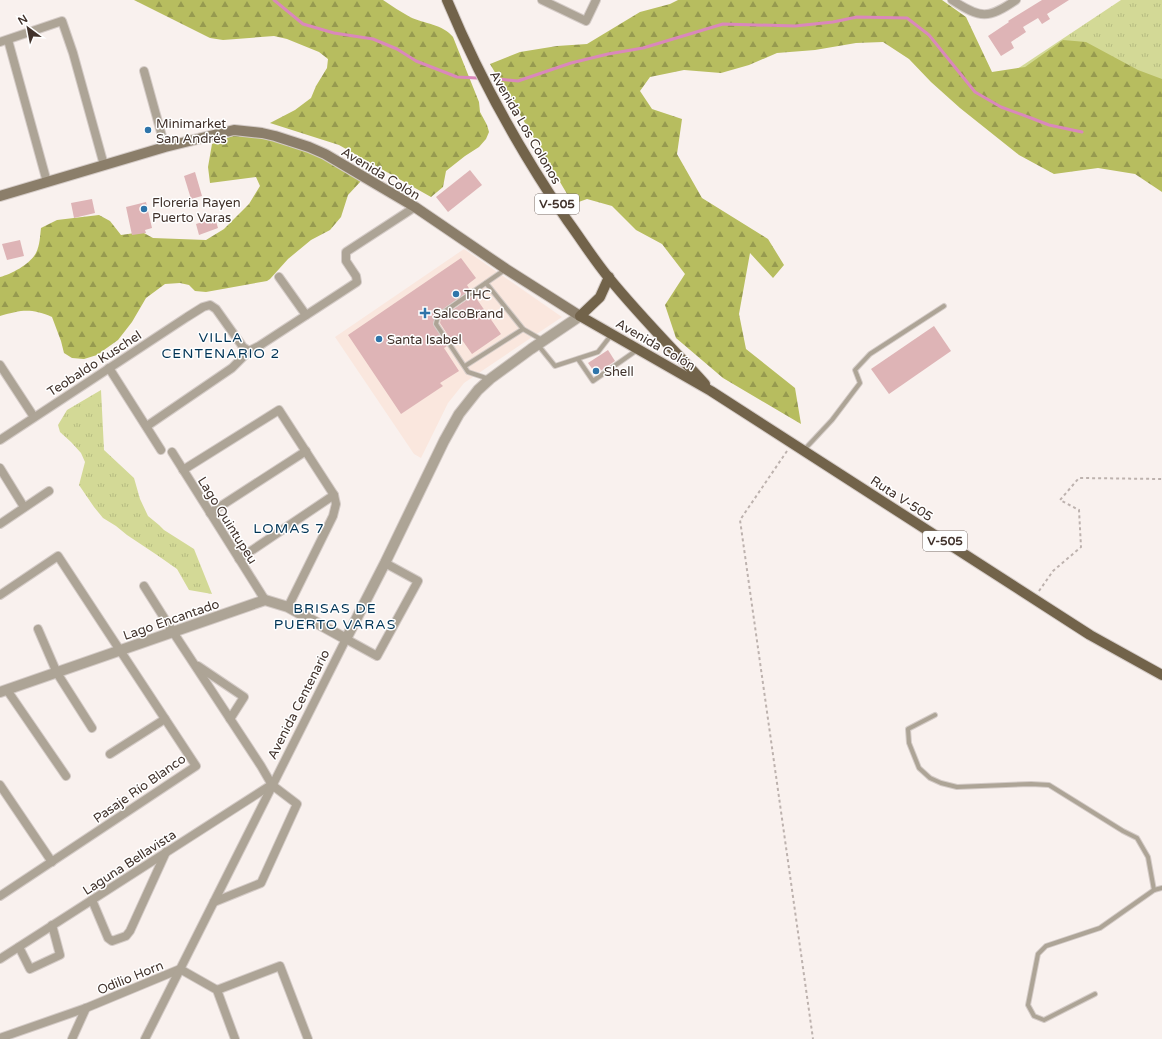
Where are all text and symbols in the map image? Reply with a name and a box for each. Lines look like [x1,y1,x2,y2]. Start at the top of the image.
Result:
north arrow [8,8,48,48]
text: N [16,12,30,28]
street label: Avenida Los Colonos [486,68,564,187]
place label: Minimarket San Andrés [156,116,227,147]
marker: Minimarket San Andrés [143,125,153,135]
street label: Avenida Colón [338,144,423,204]
road number: V-505 [535,194,579,214]
place label: Floreria Rayen Puerto Varas [152,195,241,226]
marker: Floreria Rayen Puerto Varas [139,204,149,214]
place label: THC [464,287,491,303]
marker: THC [451,289,461,299]
place label: SalcoBrand [433,306,503,322]
marker: SalcoBrand [420,308,430,318]
street label: Avenida Colón [613,316,698,374]
street label: Teobaldo Kuschel [45,327,145,400]
district label: VILLA CENTENARIO 2 [162,329,280,362]
place label: Santa Isabel [387,332,462,348]
marker: Santa Isabel [374,334,384,344]
place label: Shell [604,364,634,380]
marker: Shell [591,366,601,376]
street label: Ruta V-505 [867,473,936,525]
street label: Lago Quintupeu [194,474,260,567]
district label: LOMAS 7 [253,520,325,537]
road number: V-505 [923,531,967,551]
street label: Lago Encantado [121,596,222,644]
district label: BRISAS DE PUERTO VARAS [274,600,396,633]
street label: Avenida Centenario [264,647,334,762]
street label: Pasaje Río Blanco [90,751,189,827]
street label: Laguna Bellavista [80,827,179,899]
street label: Odilio Horn [95,957,166,998]

